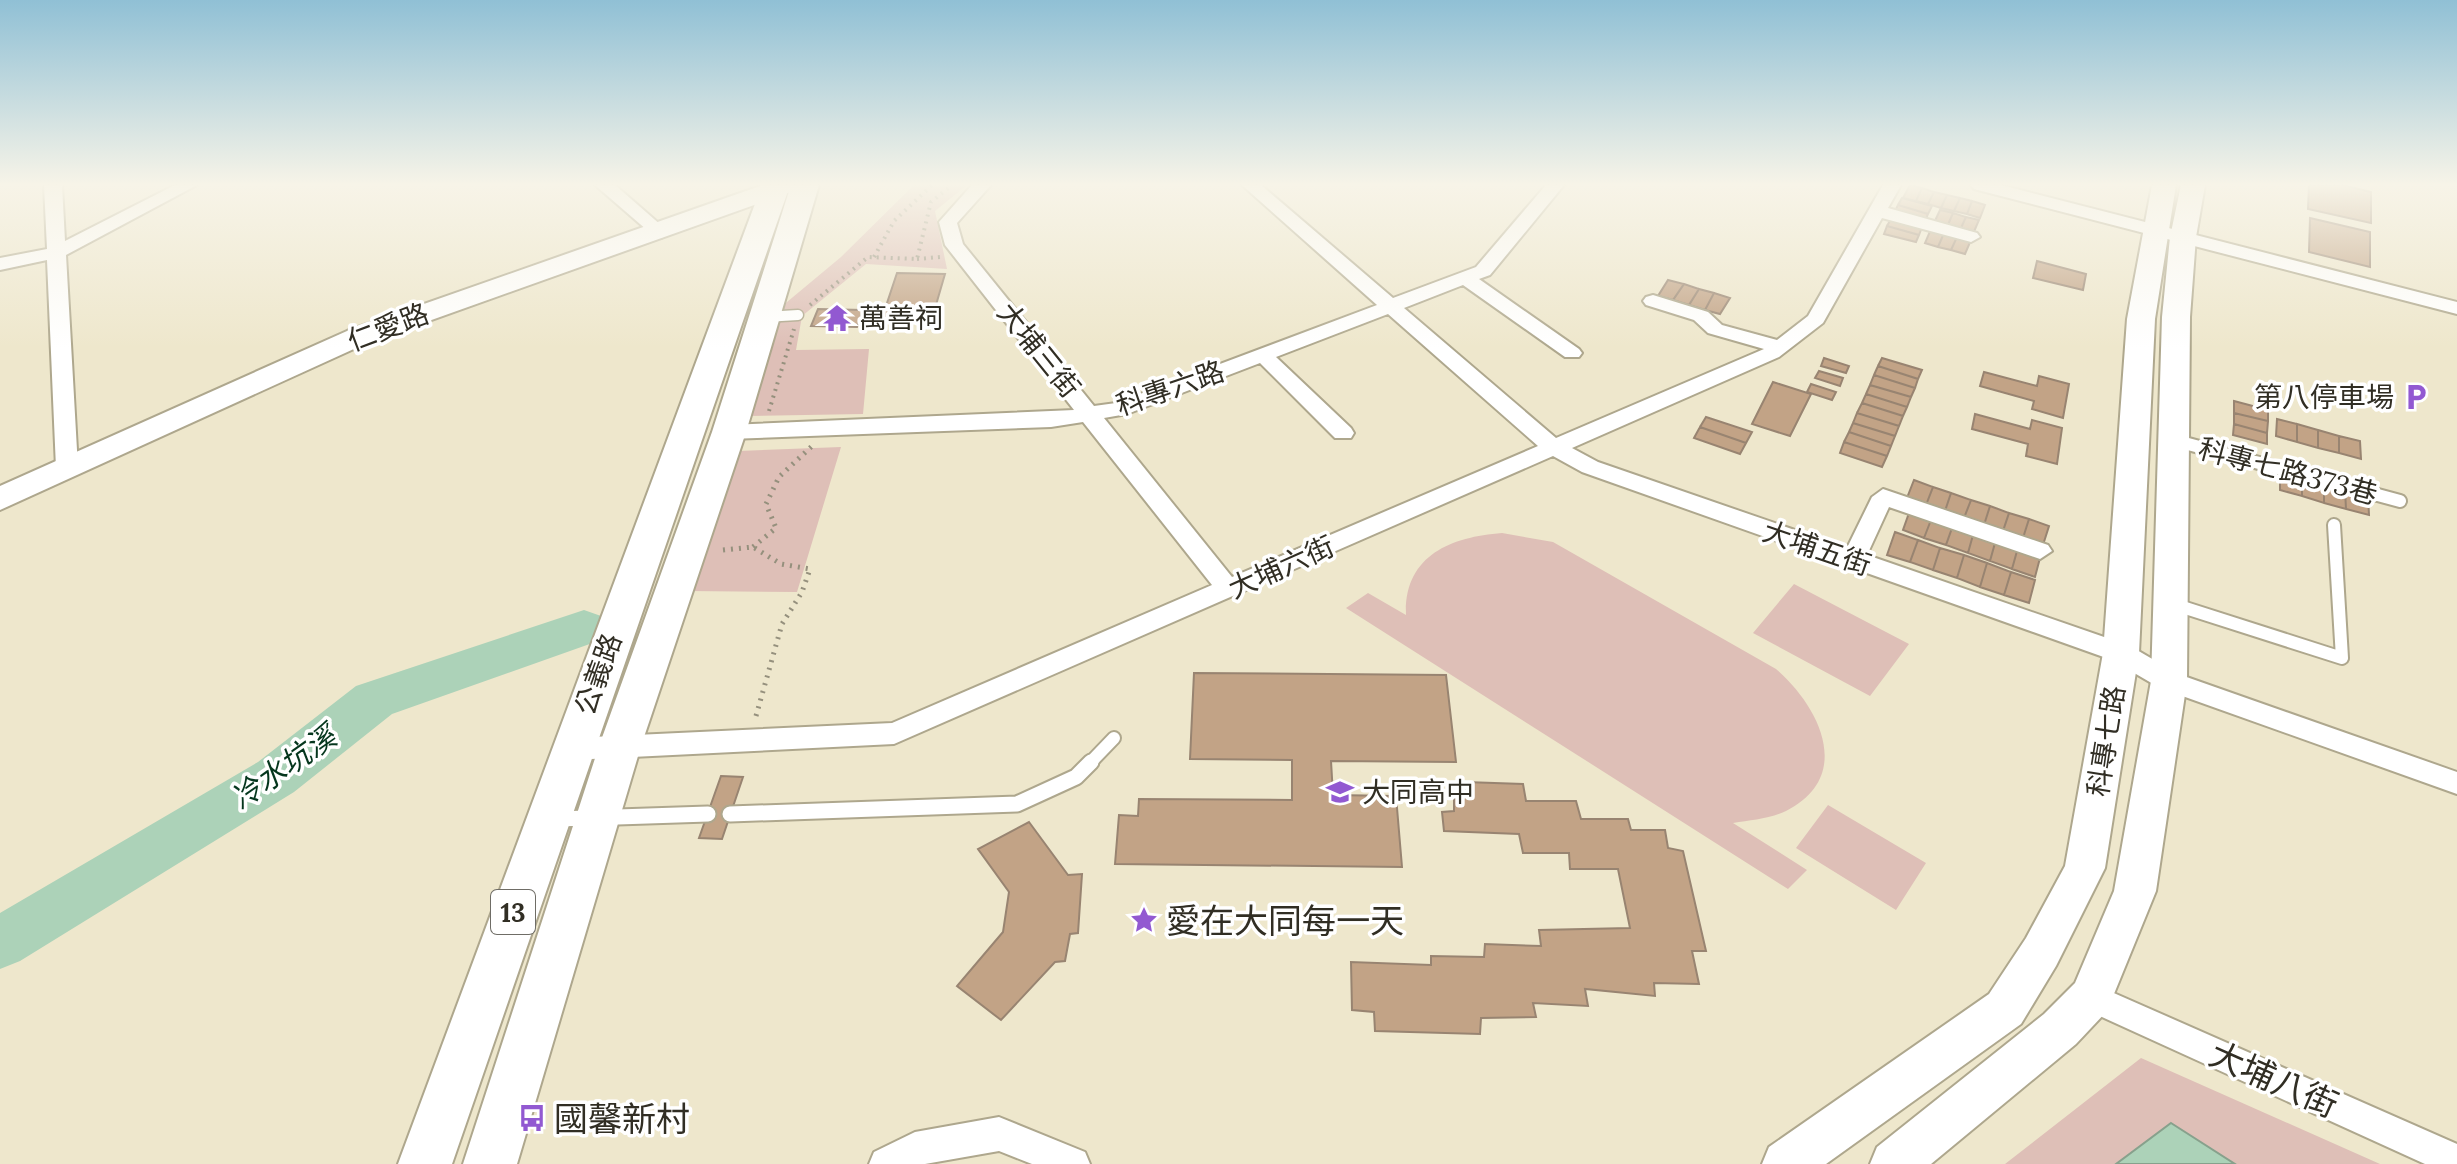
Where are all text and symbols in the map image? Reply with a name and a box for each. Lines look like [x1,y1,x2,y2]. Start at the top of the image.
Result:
street label: 仁愛路 [342,295,434,359]
street label: 大埔三街 [990,295,1088,405]
place label: 萬善祠 [859,300,943,336]
temple icon: 萬善祠 [822,303,852,333]
street label: 科專六路 [1111,353,1229,423]
place label: 第八停車場 [2254,379,2394,415]
parking icon: 第八停車場 [2401,382,2431,412]
street label: 科專七路373巷 [2195,430,2381,512]
street label: 大埔五街 [1758,513,1876,583]
street label: 大埔六街 [1223,528,1339,606]
street label: 公義路 [567,628,629,720]
street label: 科專七路 [2079,683,2133,799]
water label: 冷水坑溪 [223,715,346,817]
place label: 大同高中 [1362,774,1474,810]
school or university icon: 大同高中 [1325,777,1355,807]
road number: 13 [491,890,535,934]
place label: 愛在大同每一天 [1166,899,1404,942]
place icon: 愛在大同每一天 [1129,905,1159,935]
street label: 大埔八街 [2203,1032,2345,1126]
place label: 國馨新村 [554,1097,690,1140]
bus stop icon: 國馨新村 [517,1103,547,1133]

